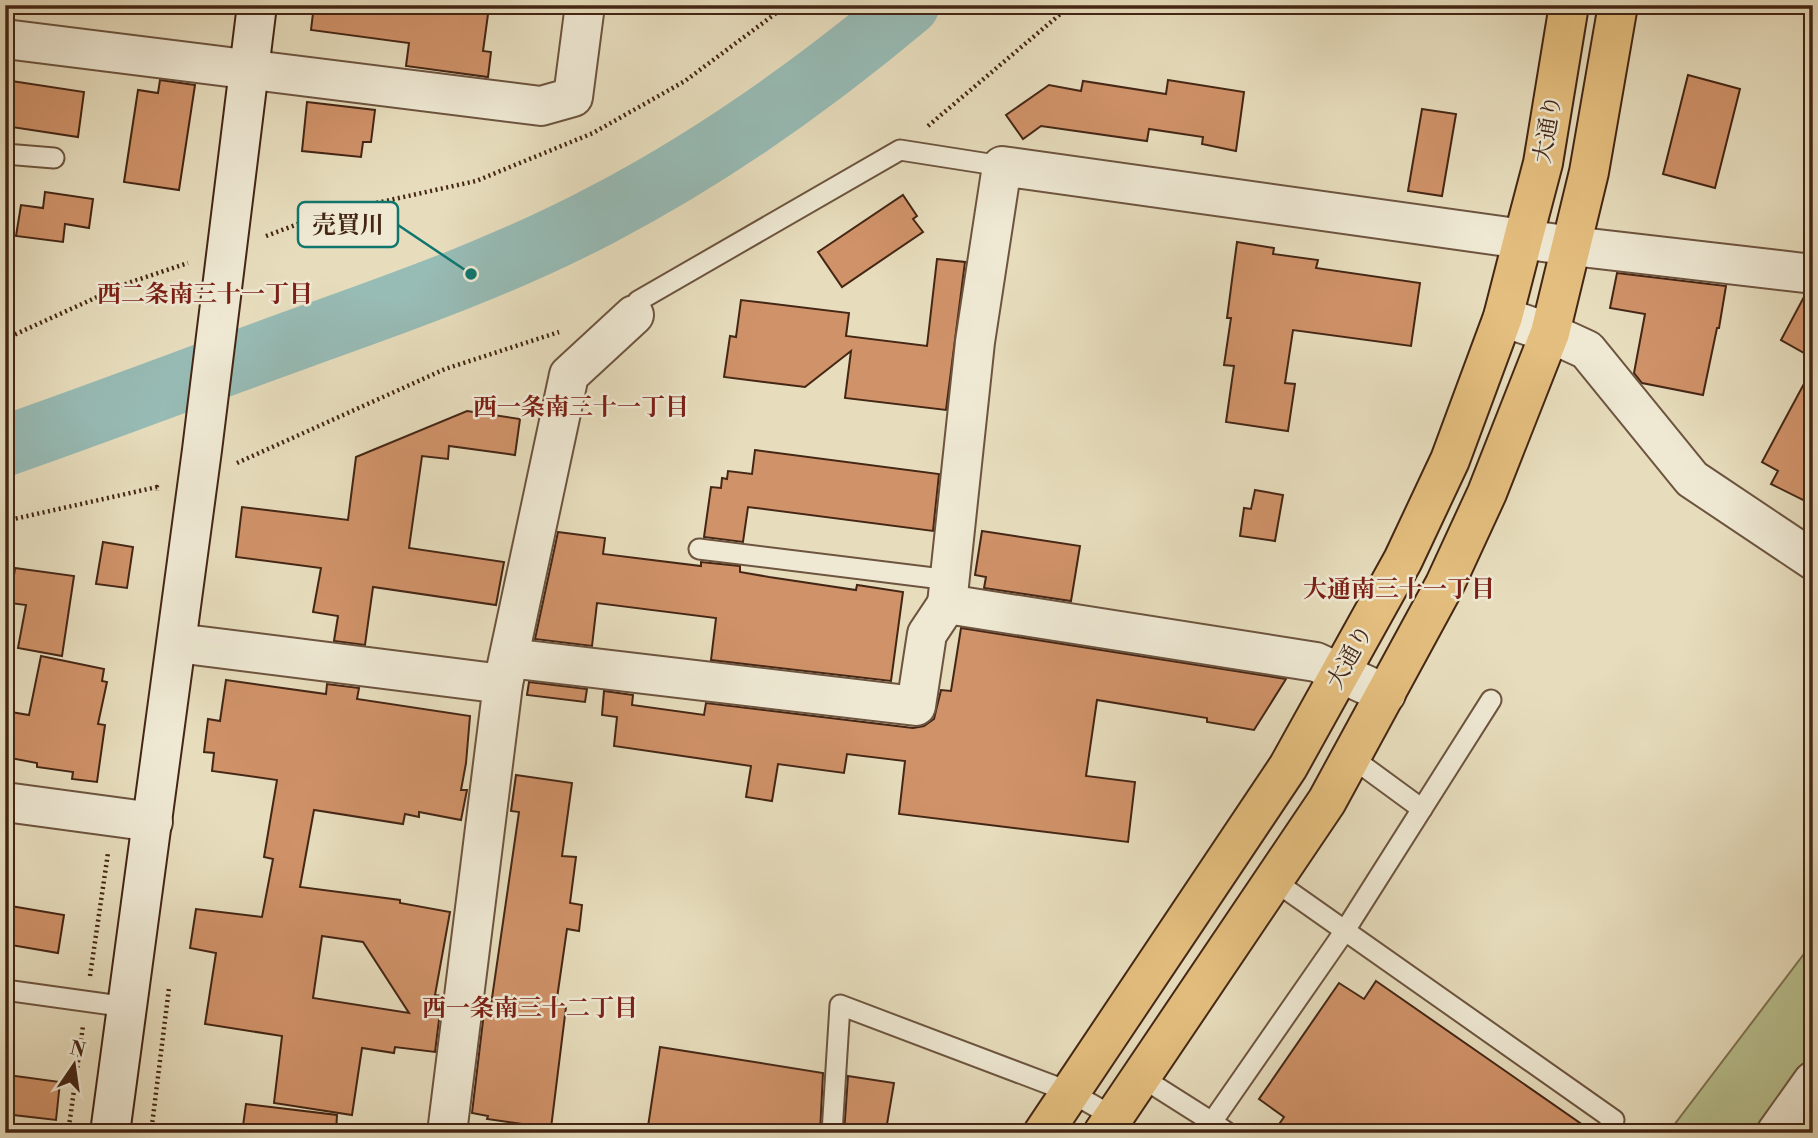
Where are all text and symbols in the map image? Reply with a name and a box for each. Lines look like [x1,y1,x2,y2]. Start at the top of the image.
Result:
street label: 大通り [1528,93,1568,165]
callout: 売買川 [298,202,398,247]
text: 売買川 [312,211,384,241]
district label: 西二条南三十一丁目 [97,280,313,310]
district label: 西一条南三十一丁目 [473,393,689,423]
district label: 大通南三十一丁目 [1303,575,1495,605]
street label: 大通り [1321,620,1379,694]
district label: 西一条南三十二丁目 [422,994,638,1024]
north arrow [38,1030,108,1100]
text: N [68,1036,88,1063]

